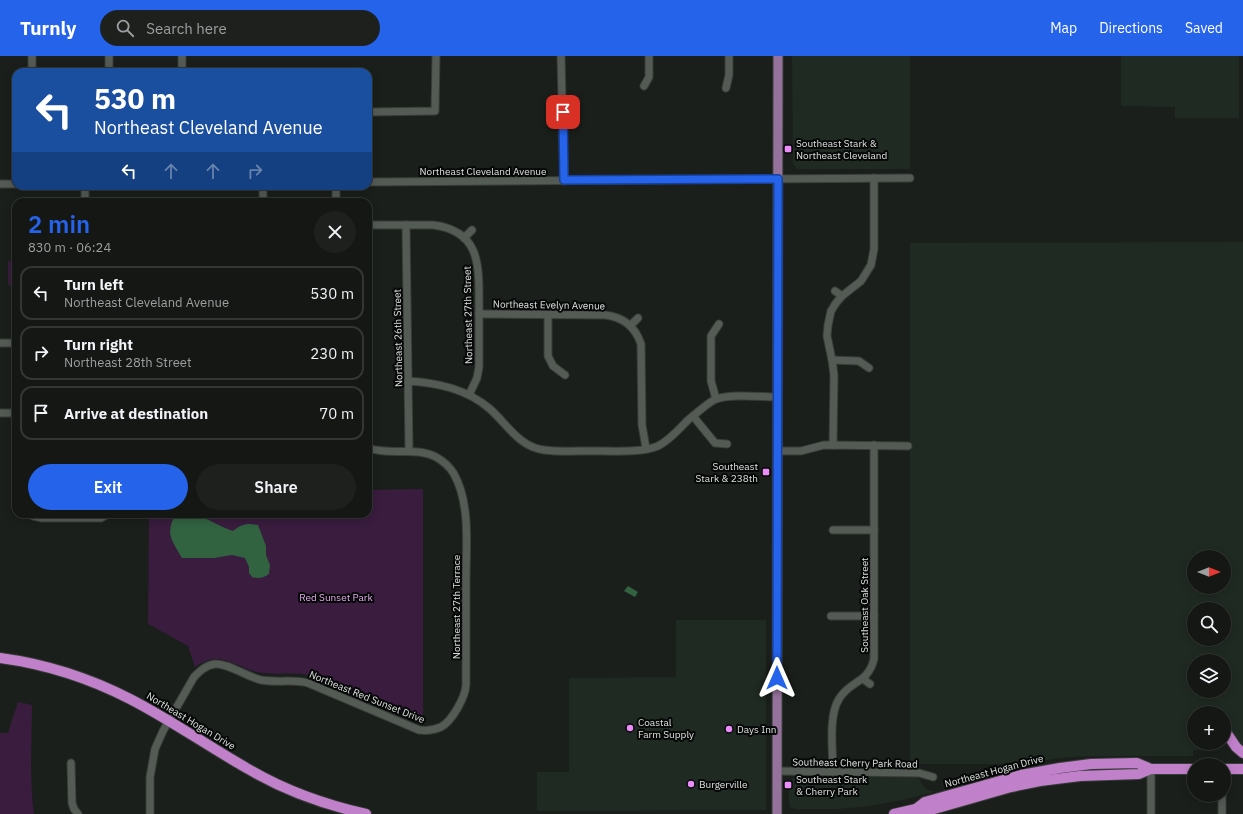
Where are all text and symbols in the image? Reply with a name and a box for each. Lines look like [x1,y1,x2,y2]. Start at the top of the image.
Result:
search box [100,10,380,46]
text: Turnly [20,16,76,40]
icon: search [114,17,136,39]
text: Search here [146,19,227,38]
text: Map [1050,19,1077,37]
text: Directions [1099,19,1163,37]
text: Saved [1185,19,1223,37]
text: 530 m [94,80,176,117]
icon: left [28,84,80,136]
pin [546,95,580,129]
icon: arrive [552,101,574,123]
text: Northeast Cleveland Avenue [94,116,323,139]
place label: Southeast Stark & Northeast Cleveland [796,137,887,162]
marker: Southeast Stark & Northeast Cleveland [783,144,793,154]
icon: left [118,160,140,182]
icon: ahead [160,160,182,182]
icon: ahead [202,160,224,182]
icon: right [244,160,266,182]
street label: Northeast Cleveland Avenue [419,165,547,178]
text: 2 min [28,208,90,240]
button: close [314,211,356,253]
text: 830 m · 06:24 [28,239,111,256]
street label: Northeast 27th Street [461,265,475,364]
text: Turn left [64,275,124,294]
icon: left [30,282,52,304]
text: 530 m [310,284,354,303]
street label: Northeast 26th Street [391,288,405,387]
text: Northeast Cleveland Avenue [64,294,229,311]
street label: Northeast Evelyn Avenue [493,298,606,312]
text: Turn right [64,335,133,354]
icon: right [30,342,52,364]
text: 230 m [310,344,354,363]
text: Northeast 28th Street [64,354,191,371]
icon: arrive [30,402,52,424]
text: Arrive at destination [64,404,208,423]
text: 70 m [319,404,354,423]
place label: Southeast Stark & 238th [696,460,758,485]
button: Exit [28,464,188,510]
button: Share [196,464,356,510]
marker: Southeast Stark & 238th [761,467,771,477]
north arrow [1187,550,1231,594]
map controls [1187,550,1231,802]
street label: Northeast 27th Terrace [450,554,463,659]
street label: Southeast Oak Street [858,557,871,653]
park label: Red Sunset Park [299,591,373,604]
button: search [1187,602,1231,646]
button: layers [1187,654,1231,698]
position arrow [756,657,798,699]
street label: Northeast Red Sunset Drive [307,668,427,726]
street label: Northeast Hogan Drive [144,689,238,753]
button: + [1187,706,1231,750]
place label: Coastal Farm Supply [638,716,694,741]
marker: Coastal Farm Supply [625,723,635,733]
place label: Days Inn [737,723,777,736]
marker: Days Inn [724,724,734,734]
street label: Northeast Hogan Drive [943,751,1045,790]
street label: Southeast Cherry Park Road [792,755,918,771]
button: − [1187,758,1231,802]
place label: Southeast Stark & Cherry Park [796,773,868,798]
place label: Burgerville [699,778,748,791]
marker: Burgerville [686,779,696,789]
marker: Southeast Stark & Cherry Park [783,780,793,790]

